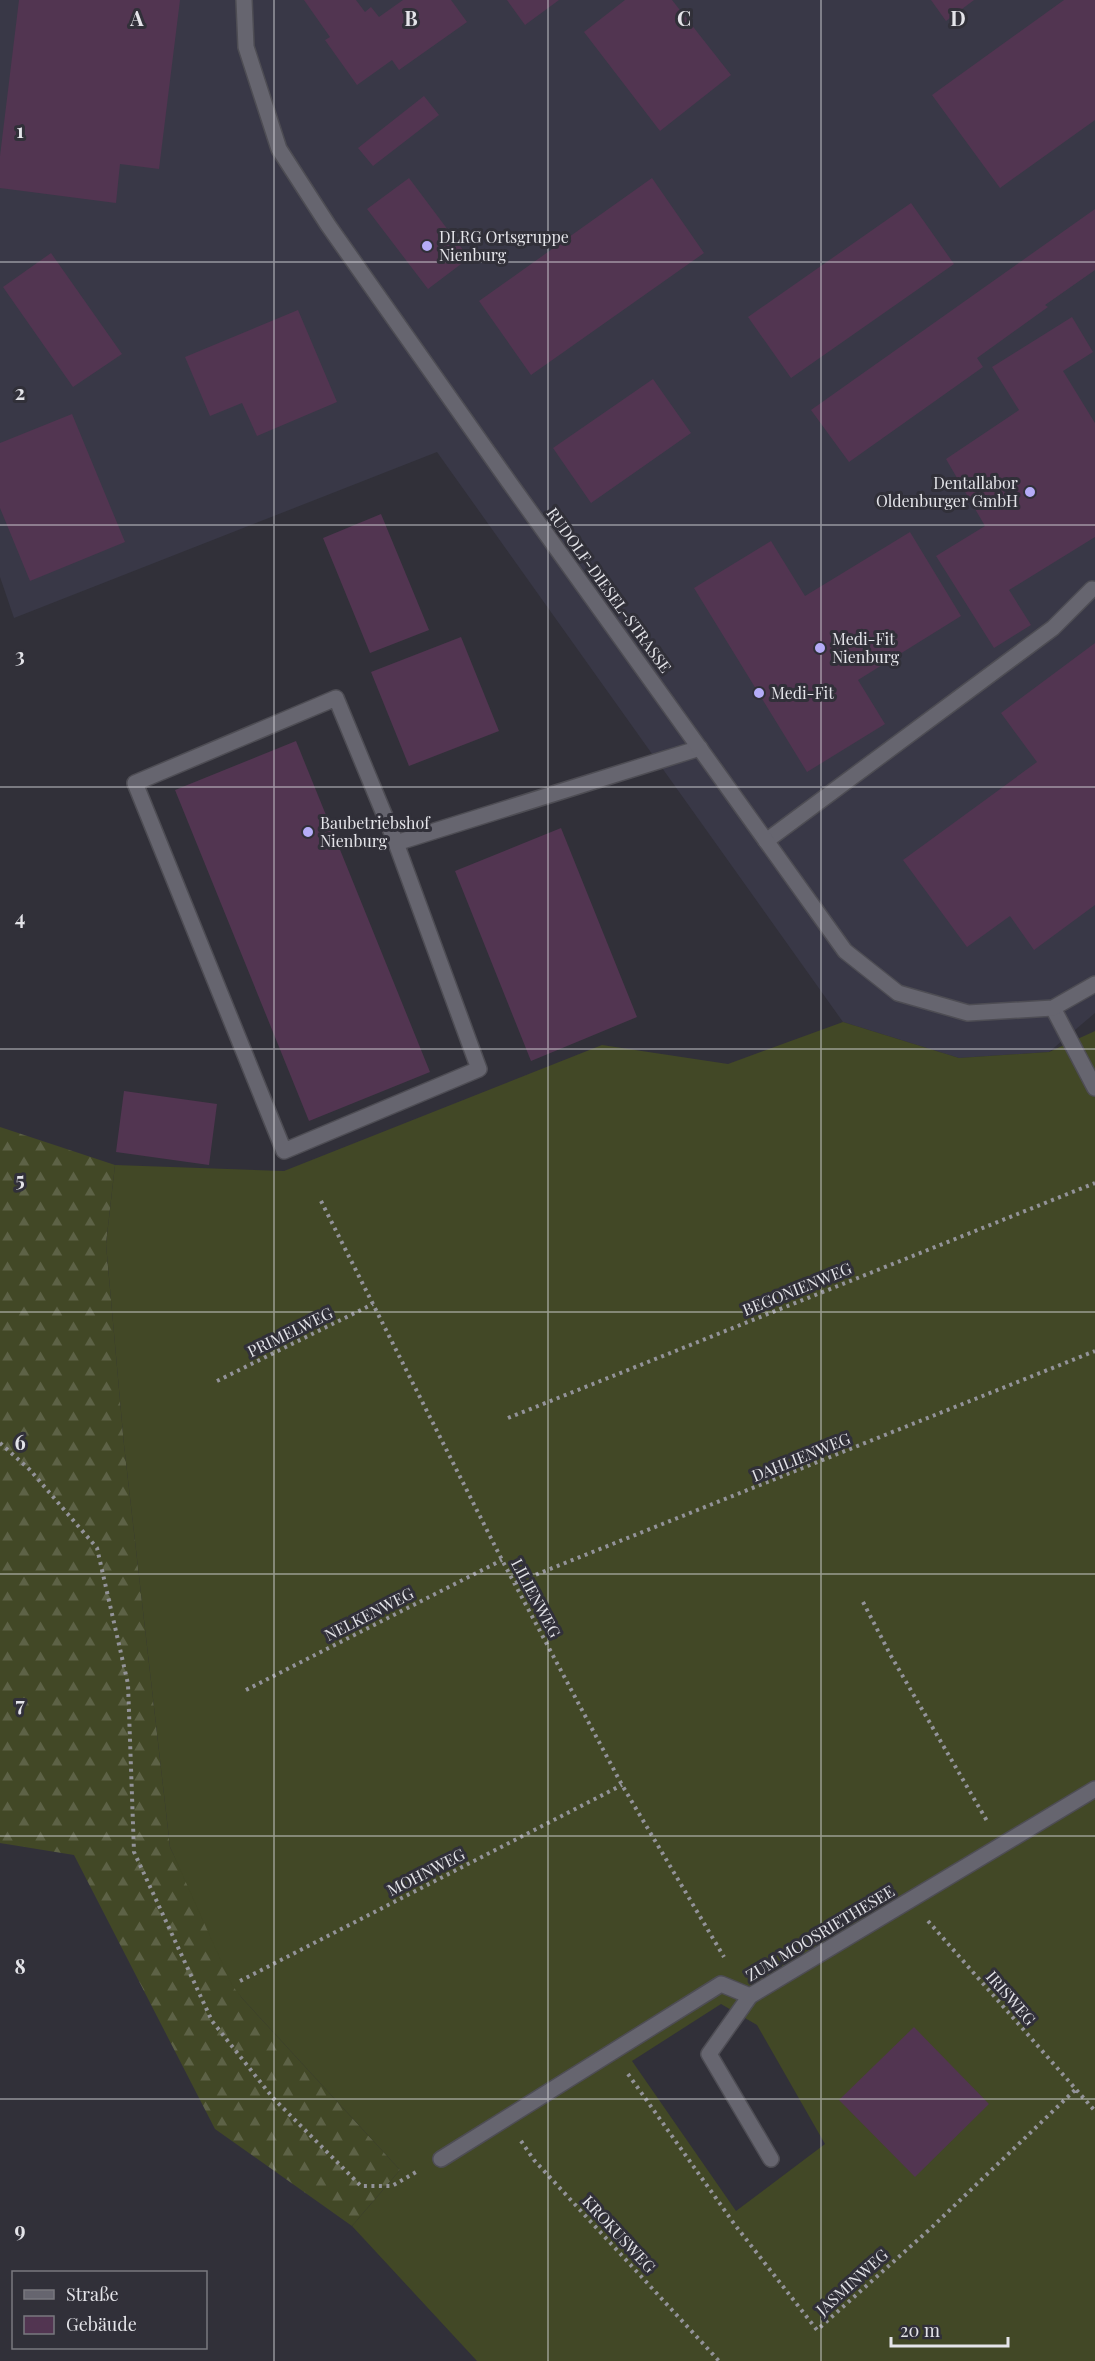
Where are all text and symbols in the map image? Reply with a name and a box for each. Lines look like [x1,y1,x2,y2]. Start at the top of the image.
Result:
text: A [129,4,144,31]
text: B [404,4,418,31]
text: C [677,4,691,31]
text: D [950,4,966,31]
text: 1 [16,116,24,143]
place label: DLRG Ortsgruppe Nienburg [439,226,569,265]
marker: DLRG Ortsgruppe Nienburg [420,239,434,253]
text: 2 [15,378,25,405]
place label: Dentallabor Oldenburger GmbH [876,472,1018,511]
marker: Dentallabor Oldenburger GmbH [1023,485,1037,499]
street label: RUDOLF-DIESEL-STRASSE [542,503,676,676]
place label: Medi-Fit Nienburg [832,628,900,667]
text: 3 [15,641,25,668]
marker: Medi-Fit Nienburg [813,641,827,655]
place label: Medi-Fit [771,682,834,703]
marker: Medi-Fit [752,686,766,700]
place label: Baubetriebshof Nienburg [320,812,431,851]
marker: Baubetriebshof Nienburg [301,825,315,839]
text: 4 [15,903,25,930]
text: 5 [15,1165,25,1192]
street label: BEGONIENWEG [739,1257,854,1320]
street label: PRIMELWEG [244,1302,336,1361]
street label: DAHLIENWEG [748,1427,853,1486]
text: 6 [14,1428,26,1455]
street label: LILIENWEG [507,1555,566,1641]
street label: NELKENWEG [321,1582,417,1645]
text: 7 [15,1690,25,1717]
street label: MOHNWEG [383,1843,468,1900]
street label: ZUM MOOSRIETHESEE [741,1880,898,1985]
text: 8 [14,1952,26,1979]
street label: IRISWEG [982,1966,1041,2029]
street label: KROKUSWEG [578,2191,660,2277]
text: 9 [14,2215,26,2242]
street label: JASMINWEG [810,2244,892,2320]
legend [12,2271,207,2349]
text: Straße [66,2282,119,2306]
scale bar [891,2310,1008,2348]
text: Gebäude [66,2312,137,2336]
text: 20 m [900,2318,940,2342]

